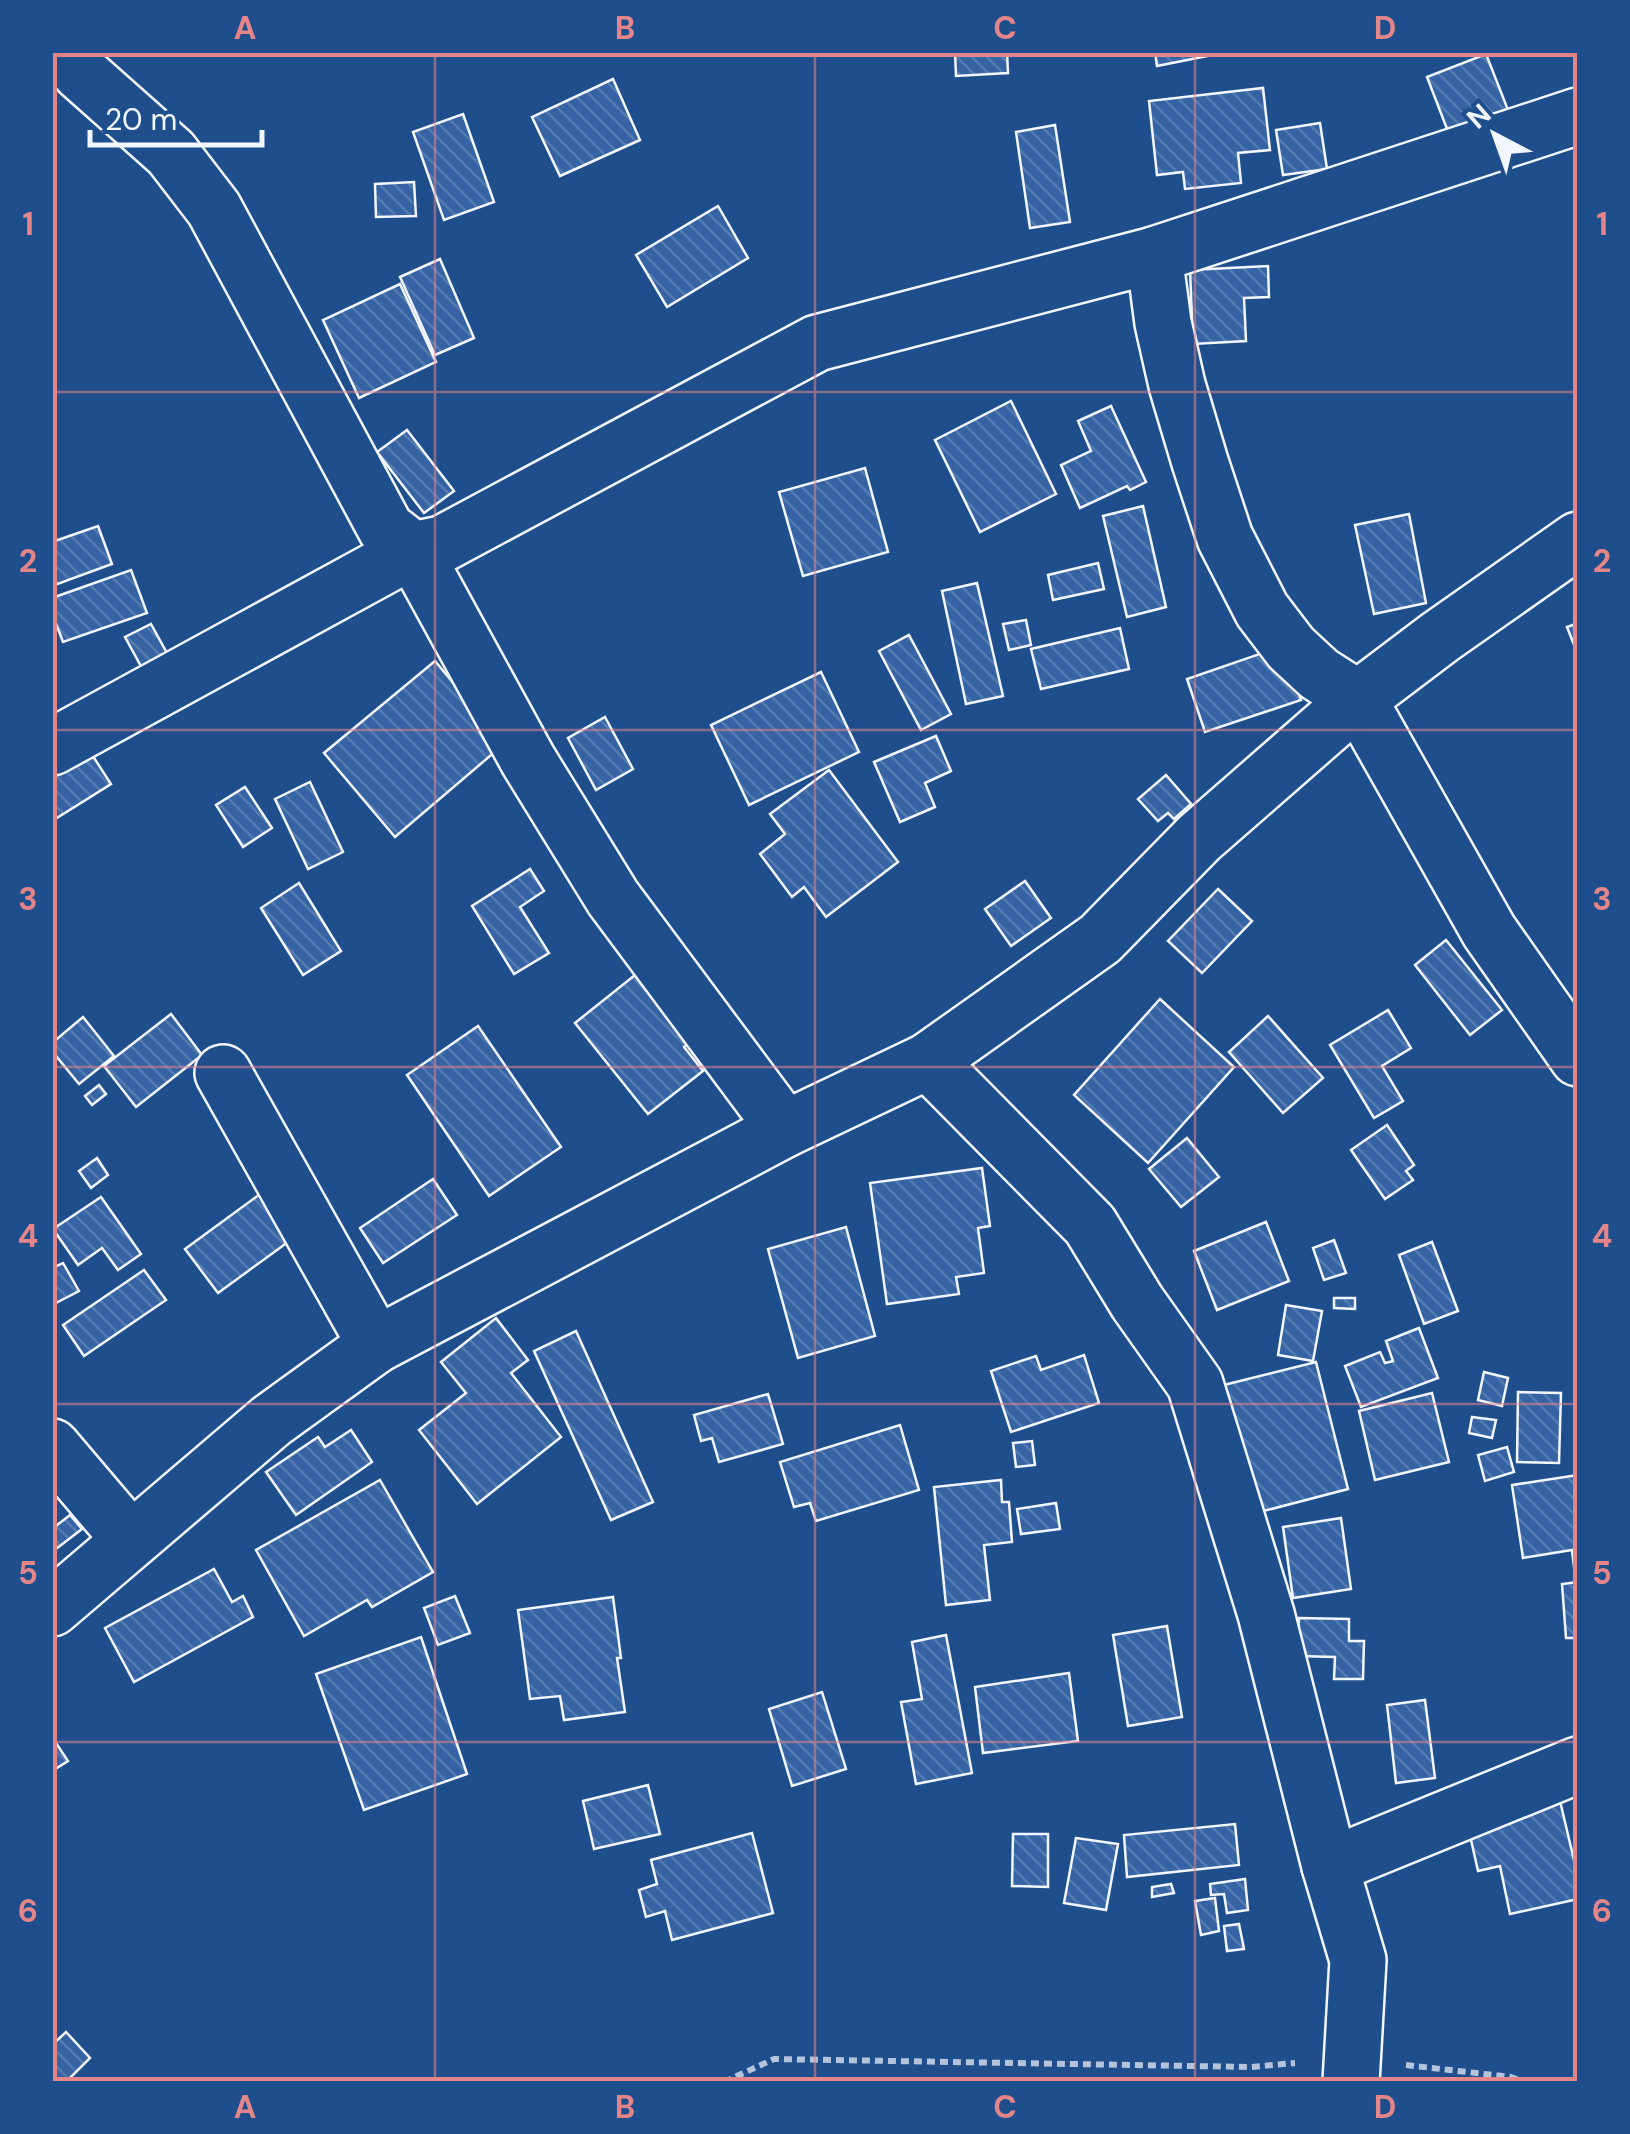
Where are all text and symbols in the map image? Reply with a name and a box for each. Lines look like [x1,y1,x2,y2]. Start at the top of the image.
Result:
text: A [234,7,256,49]
text: B [615,7,635,49]
text: C [993,7,1017,49]
text: D [1374,7,1396,49]
scale bar [90,85,262,147]
north arrow [1445,85,1545,185]
text: N [1459,96,1499,137]
text: 20 m [105,100,177,139]
text: 1 [22,203,34,245]
text: 1 [1596,203,1608,245]
text: 2 [19,540,37,582]
text: 2 [1593,540,1611,582]
text: 3 [18,878,38,920]
text: 3 [1592,878,1612,920]
text: 4 [18,1215,38,1257]
text: 4 [1592,1215,1612,1257]
text: 5 [18,1552,38,1594]
text: 5 [1592,1552,1612,1594]
text: 6 [18,1890,38,1932]
text: 6 [1592,1890,1612,1932]
text: A [234,2086,256,2128]
text: B [615,2086,635,2128]
text: C [993,2086,1017,2128]
text: D [1374,2086,1396,2128]

